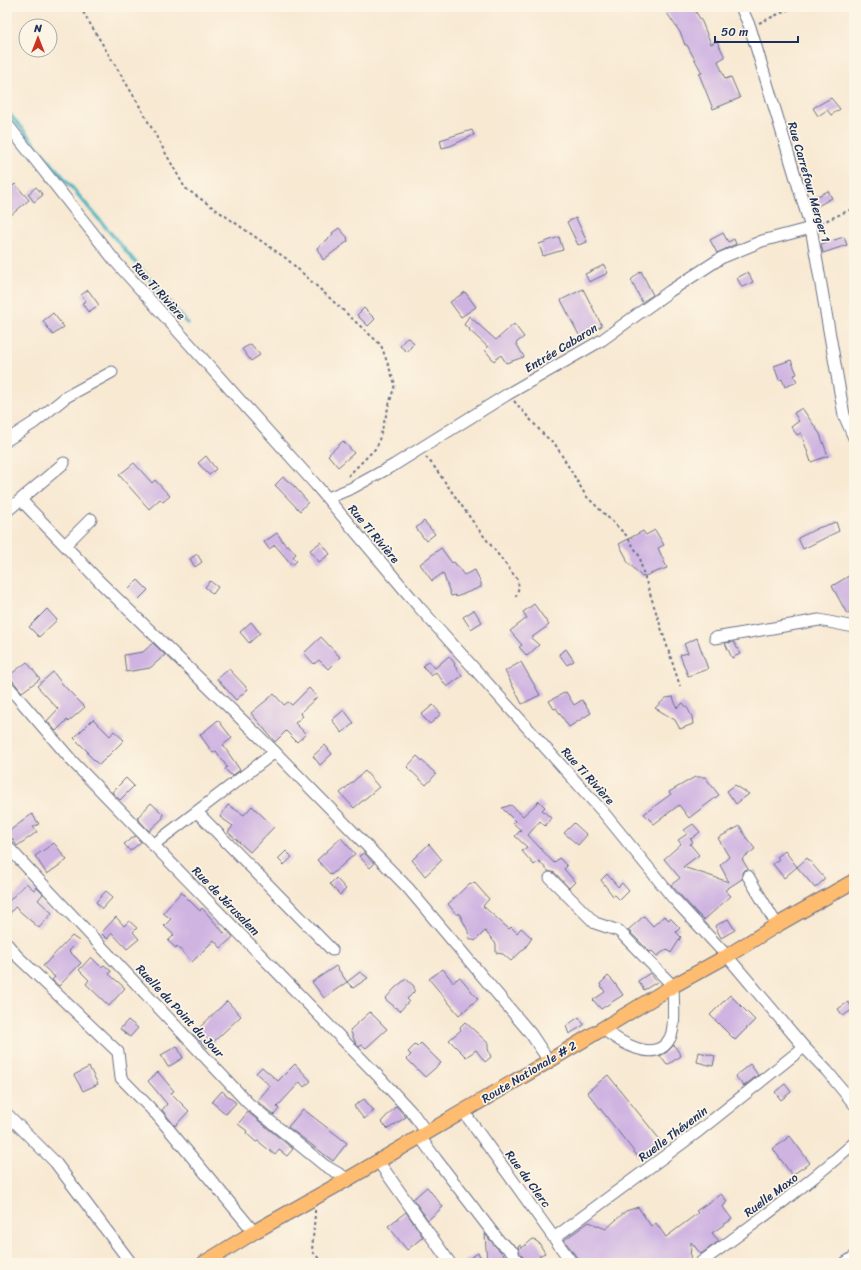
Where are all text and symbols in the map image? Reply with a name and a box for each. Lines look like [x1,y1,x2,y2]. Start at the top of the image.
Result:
north arrow [18,18,58,58]
scale bar [715,18,798,44]
text: N [33,19,42,38]
text: 50 m [721,21,748,43]
street label: Rue Carrefour Merger 1 [781,119,837,245]
street label: Rue Ti Rivière [127,257,191,325]
street label: Entrée Cabaron [520,317,602,379]
street label: Rue Ti Rivière [342,499,406,569]
street label: Rue Ti Rivière [556,742,620,810]
street label: Rue de Jérusalem [187,861,265,941]
street label: Ruelle du Point du Jour [130,959,230,1064]
street label: Route Nationale # 2 [477,1035,581,1109]
street label: Ruelle Thévenin [633,1100,713,1168]
street label: Rue du Clerc [499,1145,557,1213]
street label: Ruelle Maxo [739,1167,803,1223]

